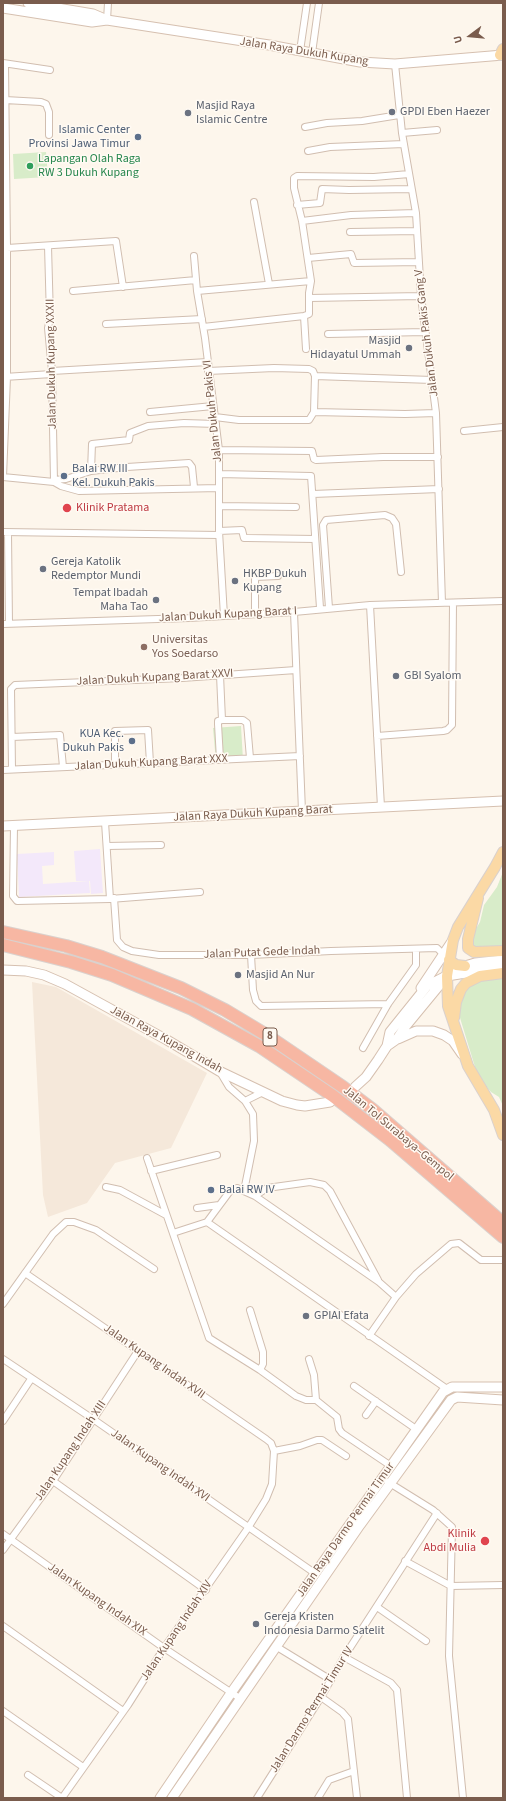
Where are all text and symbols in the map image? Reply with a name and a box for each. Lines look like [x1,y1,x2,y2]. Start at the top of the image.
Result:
north arrow [450,16,490,56]
text: U [450,34,466,45]
street label: Jalan Raya Dukuh Kupang [239,35,369,69]
place label: Masjid Raya Islamic Centre [196,99,267,127]
place label: GPDI Eben Haezer [400,105,490,119]
marker: GPDI Eben Haezer [387,107,397,117]
marker: Masjid Raya Islamic Centre [183,108,193,118]
place label: Islamic Center Provinsi Jawa Timur [28,123,130,151]
marker: Islamic Center Provinsi Jawa Timur [133,132,143,142]
place label: Lapangan Olah Raga RW 3 Dukuh Kupang [38,152,141,180]
marker: Lapangan Olah Raga RW 3 Dukuh Kupang [25,161,35,171]
street label: Jalan Dukuh Pakis Gang V [412,268,442,398]
street label: Jalan Dukuh Kupang XXXII [44,299,60,429]
place label: Masjid Hidayatul Ummah [310,334,401,362]
marker: Masjid Hidayatul Ummah [404,343,414,353]
street label: Jalan Dukuh Pakis VI [200,359,226,463]
place label: Balai RW III Kel. Dukuh Pakis [72,462,155,490]
marker: Balai RW III Kel. Dukuh Pakis [59,471,69,481]
place label: Klinik Pratama [76,501,149,515]
marker: Klinik Pratama [61,502,73,514]
place label: Gereja Katolik Redemptor Mundi [51,555,141,583]
marker: Gereja Katolik Redemptor Mundi [38,564,48,574]
place label: HKBP Dukuh Kupang [243,567,307,595]
marker: HKBP Dukuh Kupang [230,576,240,586]
place label: Tempat Ibadah Maha Tao [73,586,148,614]
marker: Tempat Ibadah Maha Tao [151,595,161,605]
street label: Jalan Dukuh Kupang Barat I [159,604,297,626]
place label: Universitas Yos Soedarso [152,633,218,661]
marker: Universitas Yos Soedarso [139,642,149,652]
street label: Jalan Dukuh Kupang Barat XXVI [76,667,234,689]
place label: GBI Syalom [404,669,461,683]
marker: GBI Syalom [391,671,401,681]
place label: KUA Kec. Dukuh Pakis [63,727,124,755]
marker: KUA Kec. Dukuh Pakis [127,736,137,746]
street label: Jalan Dukuh Kupang Barat XXX [74,752,228,774]
street label: Jalan Raya Dukuh Kupang Barat [173,803,333,825]
street label: Jalan Putat Gede Indah [203,944,321,962]
place label: Masjid An Nur [246,968,315,982]
marker: Masjid An Nur [233,970,243,980]
street label: Jalan Raya Kupang Indah [107,1003,225,1077]
road number: 8 [263,1028,277,1046]
street label: Jalan Tol Surabaya–Gempol [340,1084,456,1184]
place label: Balai RW IV [219,1183,275,1197]
marker: Balai RW IV [206,1185,216,1195]
place label: GPIAI Efata [314,1309,369,1323]
marker: GPIAI Efata [301,1311,311,1321]
street label: Jalan Kupang Indah XVII [100,1321,208,1403]
street label: Jalan Kupang Indah XIII [32,1398,110,1504]
street label: Jalan Kupang Indah XVI [108,1426,212,1506]
street label: Jalan Raya Darmo Permai Timur [294,1460,398,1600]
place label: Klinik Abdi Mulia [424,1527,476,1555]
marker: Klinik Abdi Mulia [479,1535,491,1547]
street label: Jalan Kupang Indah XIX [45,1560,149,1640]
street label: Jalan Kupang Indah XIV [138,1578,216,1684]
place label: Gereja Kristen Indonesia Darmo Satelit [264,1610,384,1638]
marker: Gereja Kristen Indonesia Darmo Satelit [251,1619,261,1629]
street label: Jalan Darmo Permai Timur IV [267,1644,357,1776]

